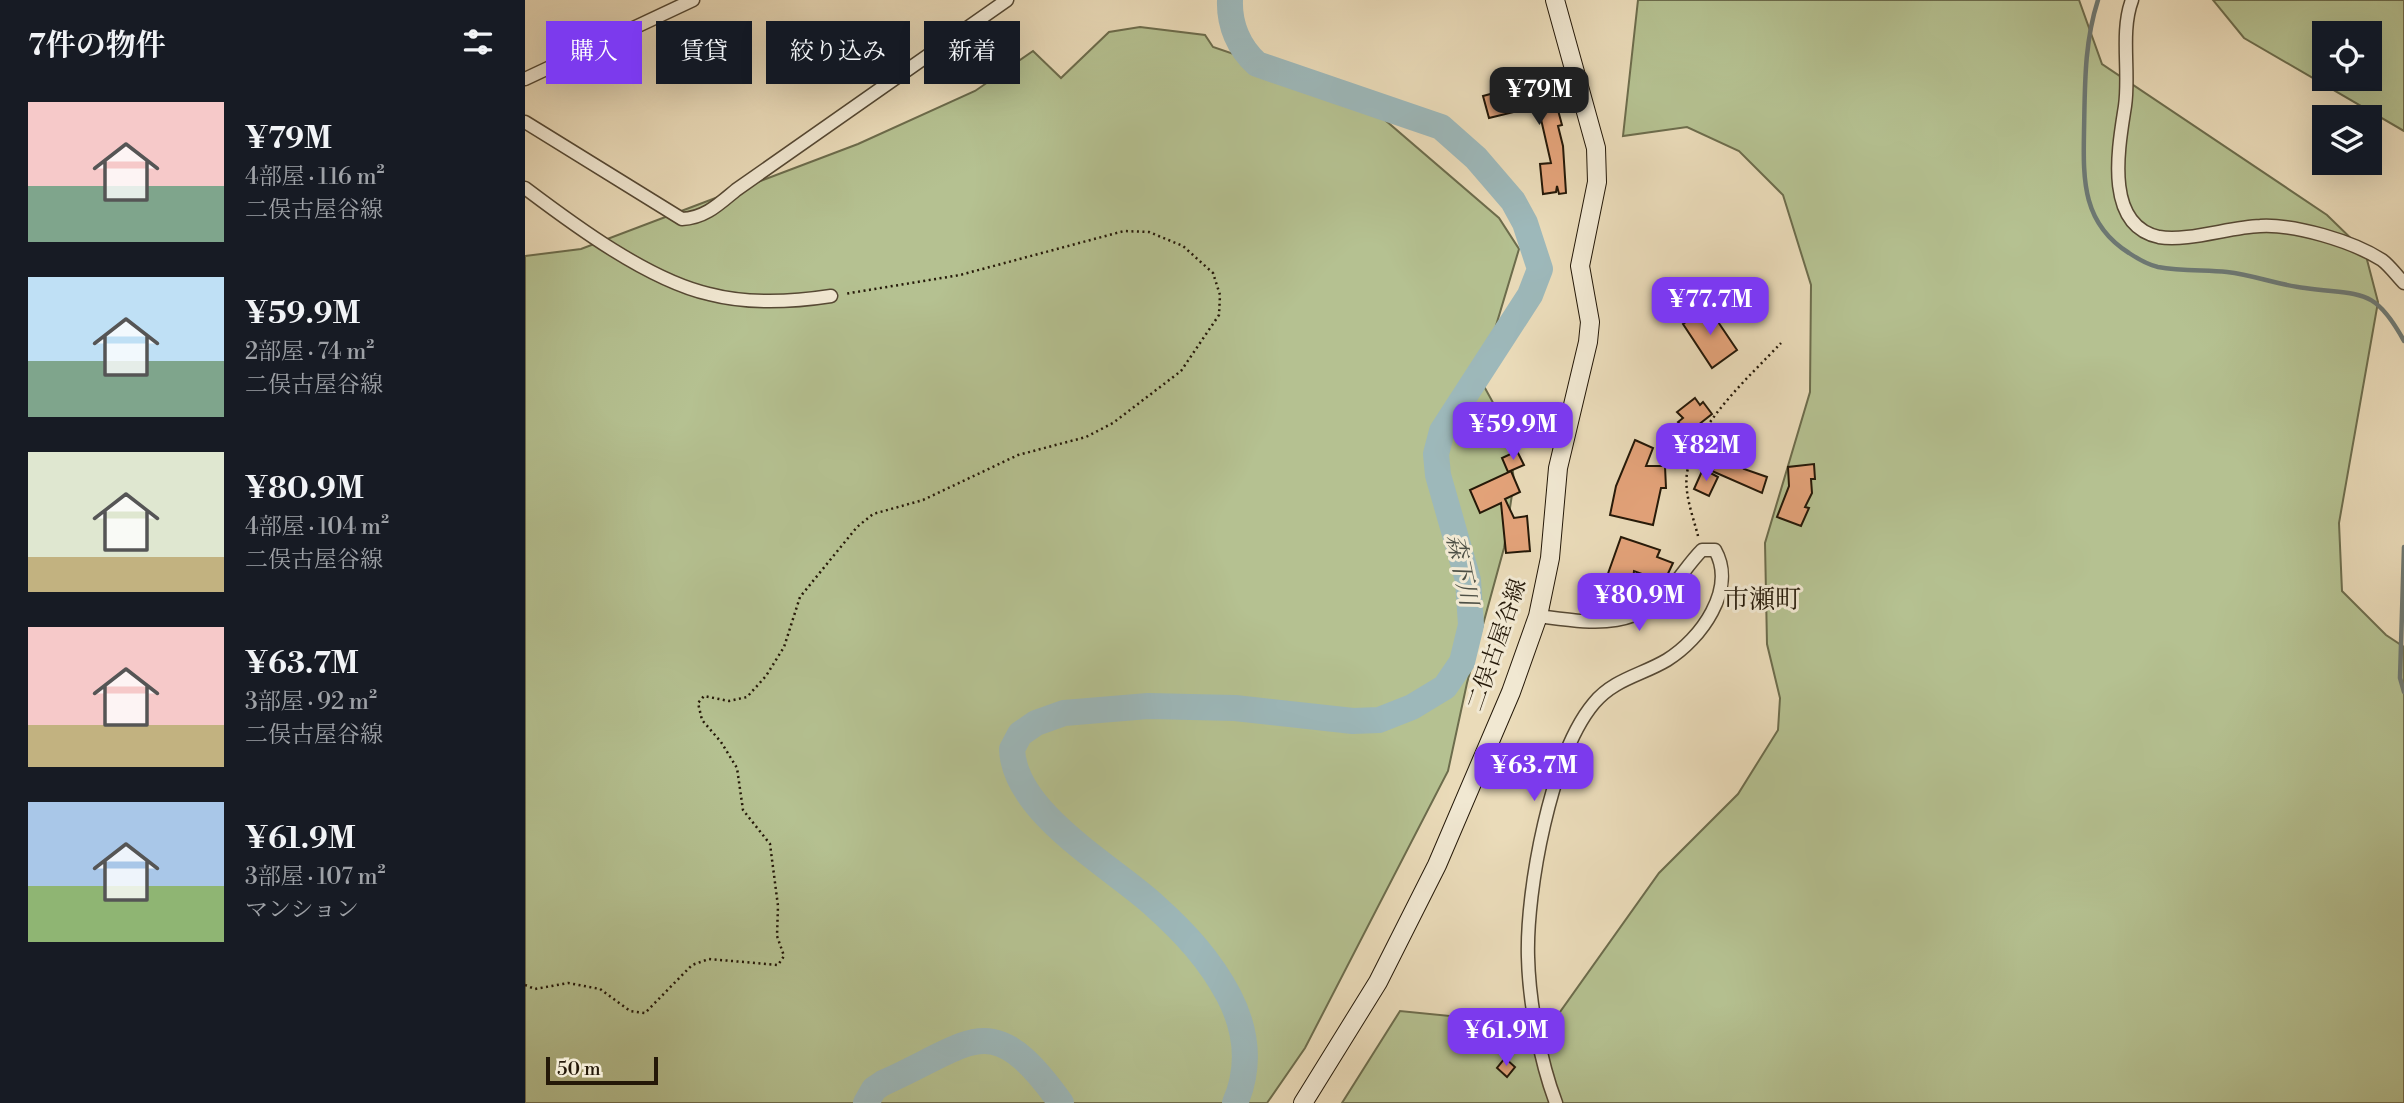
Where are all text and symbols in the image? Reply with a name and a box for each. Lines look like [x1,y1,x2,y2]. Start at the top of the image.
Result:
chip: 購入 [546,21,642,84]
chip: 賃貸 [656,21,752,84]
chip: 絞り込み [766,21,910,84]
chip: 新着 [924,21,1020,84]
map controls [2312,21,2382,175]
button: locate [2312,21,2382,91]
icon: filters [459,23,497,61]
text: 7件の物件 [28,27,166,65]
pin: ¥79M [1498,68,1580,127]
text: ¥79M [1506,76,1572,104]
button: layers [2312,105,2382,175]
text: ¥79M [245,120,332,158]
icon: home [84,130,168,214]
text: 4部屋 · 116 m² [245,163,385,191]
text: 二俣古屋谷線 [245,196,383,224]
pin: ¥77.7M [1653,278,1767,337]
text: ¥77.7M [1668,286,1752,314]
text: ¥59.9M [245,295,360,333]
icon: home [84,305,168,389]
text: 2部屋 · 74 m² [245,338,374,366]
text: 二俣古屋谷線 [245,371,383,399]
pin: ¥59.9M [1456,402,1570,462]
text: ¥59.9M [1469,411,1557,439]
pin: ¥82M [1665,424,1747,483]
text: ¥82M [1672,432,1740,460]
text: ¥80.9M [245,470,364,508]
icon: home [84,480,168,564]
text: 4部屋 · 104 m² [245,513,389,541]
water label: 森下川 [1439,532,1484,611]
text: 二俣古屋谷線 [245,546,383,574]
pin: ¥80.9M [1582,574,1696,633]
street label: 二俣古屋谷線 [1461,575,1533,715]
text: ¥80.9M [1593,582,1685,610]
district label: 市瀬町 [1723,584,1801,616]
text: ¥63.7M [245,645,359,683]
icon: home [84,655,168,739]
text: 3部屋 · 92 m² [245,688,377,716]
text: 二俣古屋谷線 [245,721,383,749]
pin: ¥63.7M [1477,744,1591,803]
text: ¥63.7M [1490,752,1578,780]
text: ¥61.9M [245,820,356,858]
icon: home [84,830,168,914]
text: 3部屋 · 107 m² [245,863,386,891]
text: マンション [245,896,359,924]
pin: ¥61.9M [1449,1009,1563,1068]
text: ¥61.9M [1464,1017,1548,1045]
scale bar [546,1054,658,1086]
text: 50 m [557,1057,601,1081]

